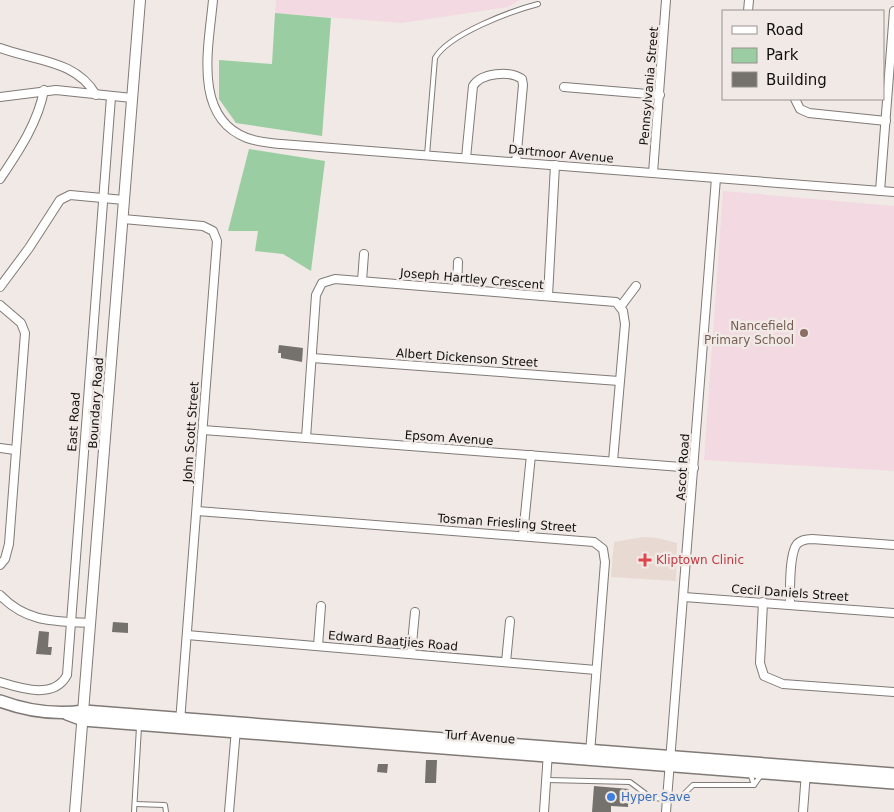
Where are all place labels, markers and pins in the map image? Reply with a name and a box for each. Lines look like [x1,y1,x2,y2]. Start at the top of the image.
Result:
place label: Nancefield Primary School [704,319,794,347]
marker: Nancefield Primary School [798,327,810,339]
marker: Kliptown Clinic [638,553,652,567]
place label: Kliptown Clinic [656,553,744,567]
place label: Hyper Save [621,790,690,804]
marker: Hyper Save [605,791,617,803]

